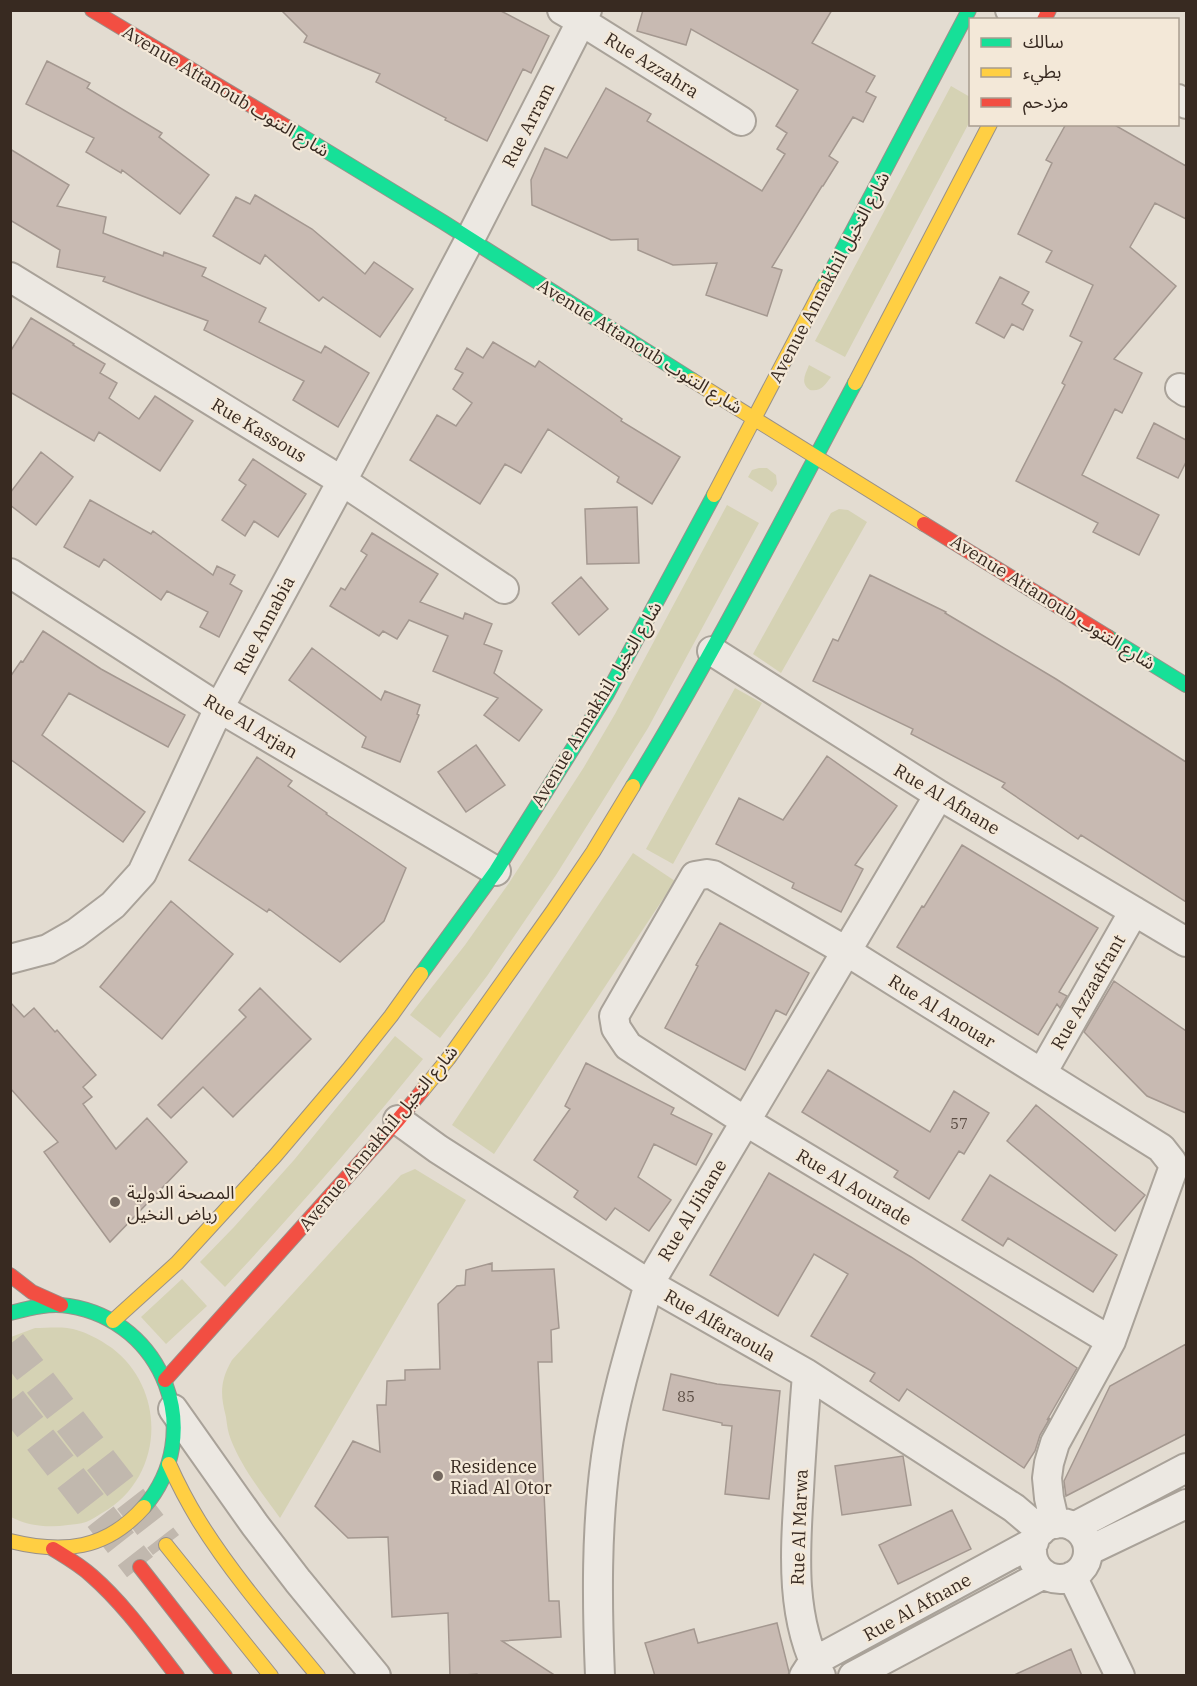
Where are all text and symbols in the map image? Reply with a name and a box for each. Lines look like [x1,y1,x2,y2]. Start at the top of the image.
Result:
legend [969,18,1179,126]
street label: Avenue Attanoub شارع التنوب [117,20,334,164]
street label: Rue Azzahra [601,27,703,103]
text: سالك [1023,30,1064,53]
text: بطيء [1023,60,1061,85]
street label: Rue Arram [497,79,559,171]
text: مزدحم [1023,90,1068,115]
street label: Avenue Annakhil شارع النخيل [764,168,897,388]
street label: Avenue Attanoub شارع التنوب [532,273,747,421]
street label: Rue Kassous [207,393,311,467]
street label: Avenue Attanoub شارع التنوب [945,529,1160,677]
street label: Rue Annabia [228,572,300,678]
street label: Avenue Annakhil شارع النخيل [526,597,669,812]
street label: Rue Al Arjan [200,689,302,763]
street label: Rue Al Afnane [890,758,1004,840]
street label: Rue Azzaafrant [1046,930,1130,1054]
street label: Rue Al Anouar [884,969,1000,1053]
street label: Avenue Annakhil شارع النخيل [294,1040,465,1237]
house number: 57 [950,1114,968,1133]
street label: Rue Al Aourade [792,1143,916,1231]
street label: Rue Al Jihane [653,1155,731,1265]
place label: المصحة الدولية رياض النخيل [127,1181,235,1225]
marker: المصحة الدولية رياض النخيل [108,1195,122,1209]
street label: Rue Alfaraoula [660,1284,780,1366]
house number: 85 [677,1387,695,1406]
place label: Residence Riad Al Otor [450,1455,552,1499]
street label: Rue Al Marwa [785,1468,813,1586]
marker: Residence Riad Al Otor [431,1469,445,1483]
street label: Rue Al Afnane [859,1568,975,1646]

